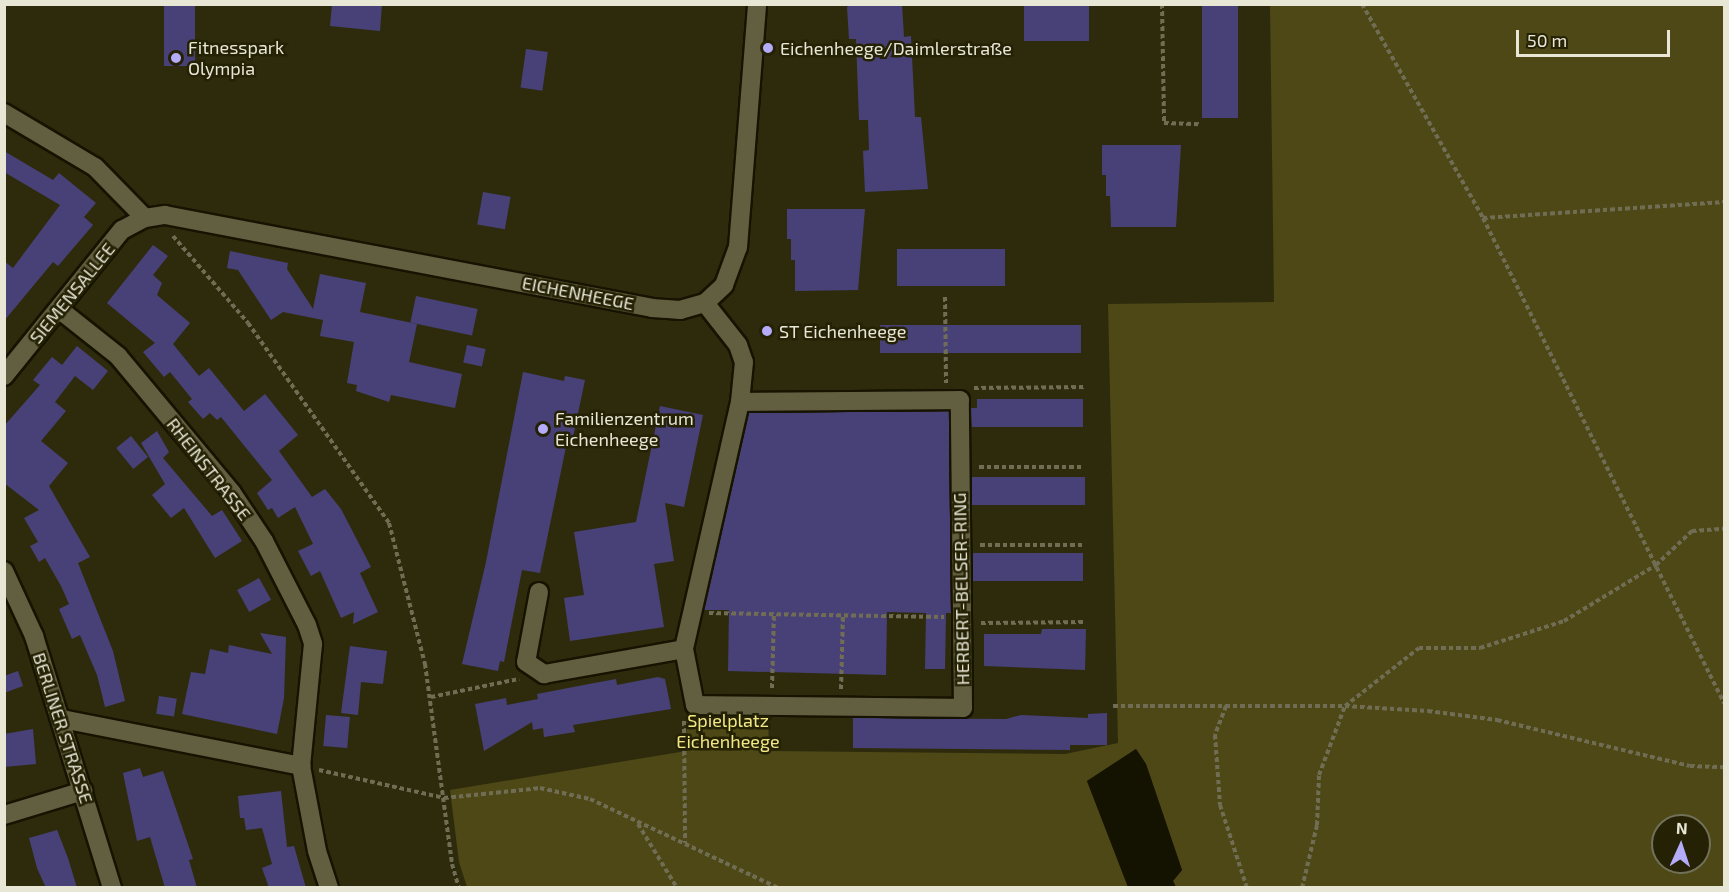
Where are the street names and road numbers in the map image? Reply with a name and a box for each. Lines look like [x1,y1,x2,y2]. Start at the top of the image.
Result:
street label: SIEMENSALLEE [25,238,119,348]
street label: EICHENHEEGE [520,272,636,314]
street label: RHEINSTRASSE [162,414,256,524]
street label: HERBERT-BELSER-RING [949,492,973,686]
street label: BERLINER STRASSE [28,650,98,806]

